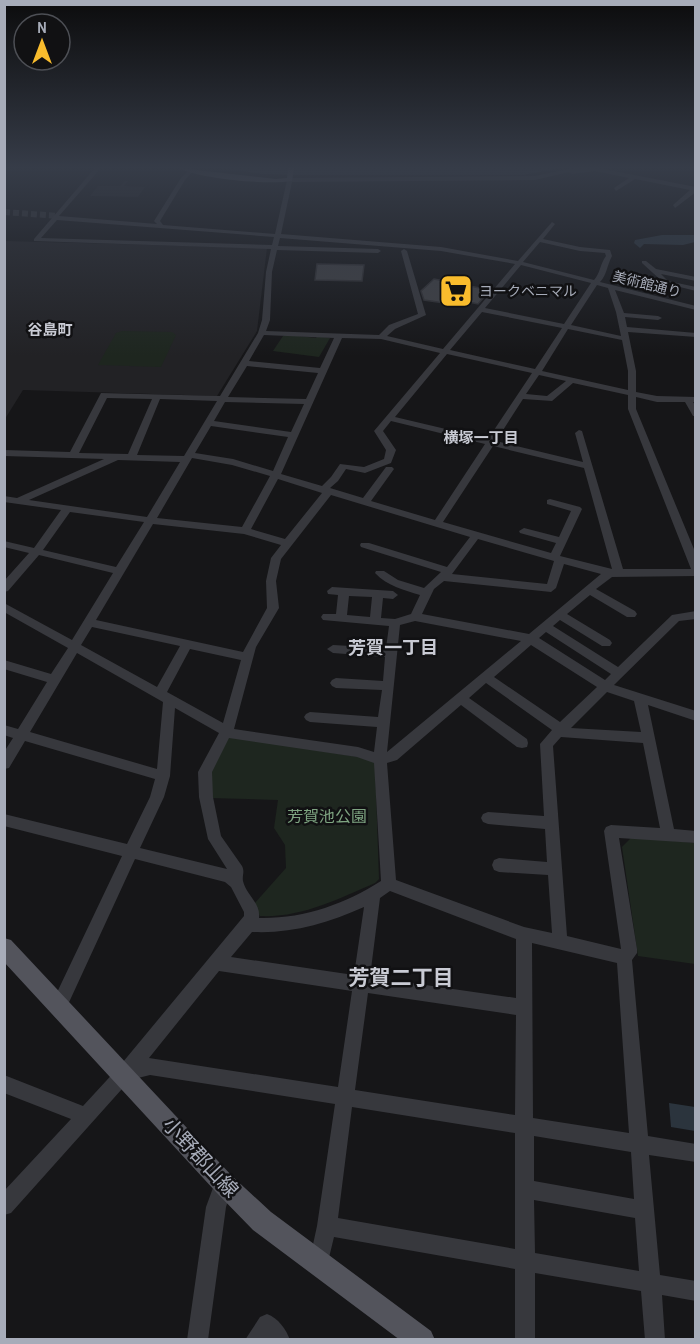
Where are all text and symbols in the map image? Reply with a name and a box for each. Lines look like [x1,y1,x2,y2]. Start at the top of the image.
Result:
north arrow [12,12,72,72]
text: N [37,16,47,38]
street label: 美術館通り [611,267,683,301]
supermarket icon: ヨークベニマル [438,273,474,309]
place label: ヨークベニマル [479,282,577,300]
district label: 谷島町 [27,319,73,340]
district label: 横塚一丁目 [443,427,519,448]
district label: 芳賀一丁目 [348,635,438,660]
park label: 芳賀池公園 [287,805,367,827]
district label: 芳賀二丁目 [349,963,454,992]
street label: 小野郡山線 [157,1111,245,1203]

